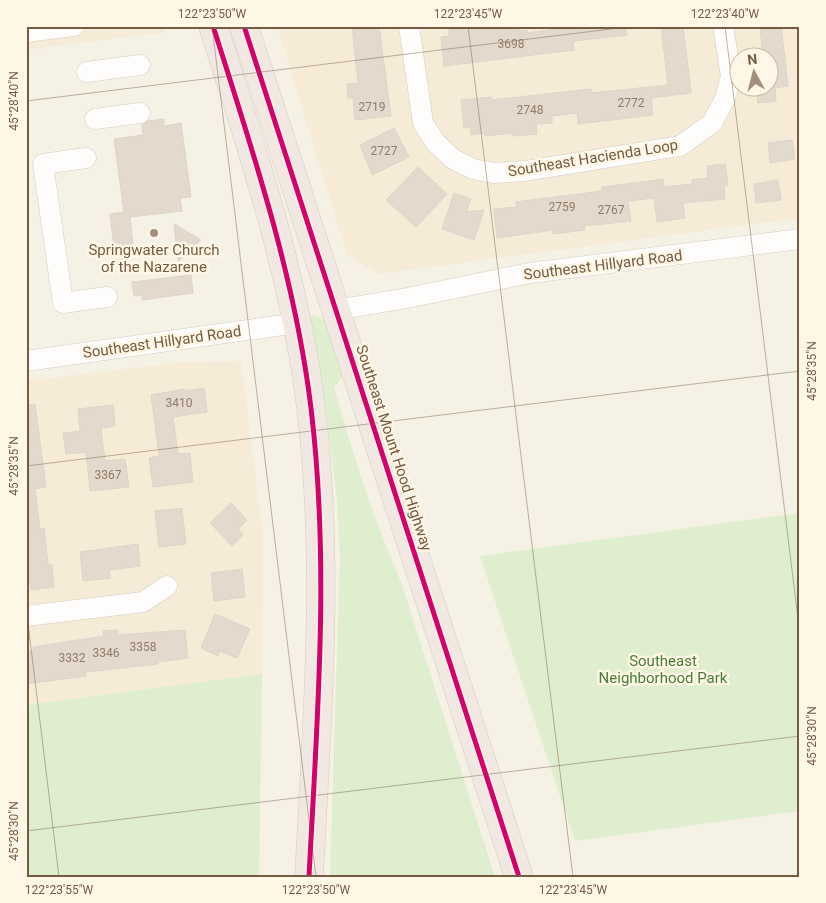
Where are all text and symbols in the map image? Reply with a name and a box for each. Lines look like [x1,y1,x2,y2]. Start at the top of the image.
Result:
text: 122°23'50"W [178,7,246,21]
text: 122°23'45"W [434,7,502,21]
text: 122°23'40"W [691,7,759,21]
house number: 3698 [498,37,525,51]
north arrow [728,48,778,98]
text: N [747,51,758,68]
text: 45°28'40"N [7,71,21,131]
house number: 2772 [618,96,645,110]
house number: 2719 [359,100,385,114]
house number: 2748 [517,103,544,117]
street label: Southeast Hacienda Loop [507,136,679,180]
house number: 2727 [371,144,398,158]
house number: 2759 [549,200,575,214]
house number: 2767 [598,203,625,217]
marker: Springwater Church of the Nazarene [148,227,160,239]
place label: Springwater Church of the Nazarene [88,241,220,276]
street label: Southeast Hillyard Road [523,246,683,284]
street label: Southeast Hillyard Road [82,322,242,362]
text: 45°28'35"N [805,341,819,401]
street label: Southeast Mount Hood Highway [352,343,436,553]
house number: 3410 [166,396,193,410]
text: 45°28'35"N [7,436,21,496]
house number: 3367 [95,468,122,482]
house number: 3358 [130,640,157,654]
house number: 3346 [93,646,120,660]
house number: 3332 [59,651,86,665]
park label: Southeast Neighborhood Park [599,652,728,687]
text: 45°28'30"N [805,706,819,766]
text: 45°28'30"N [7,801,21,861]
text: 122°23'55"W [25,883,93,897]
text: 122°23'50"W [282,883,350,897]
text: 122°23'45"W [539,883,607,897]

